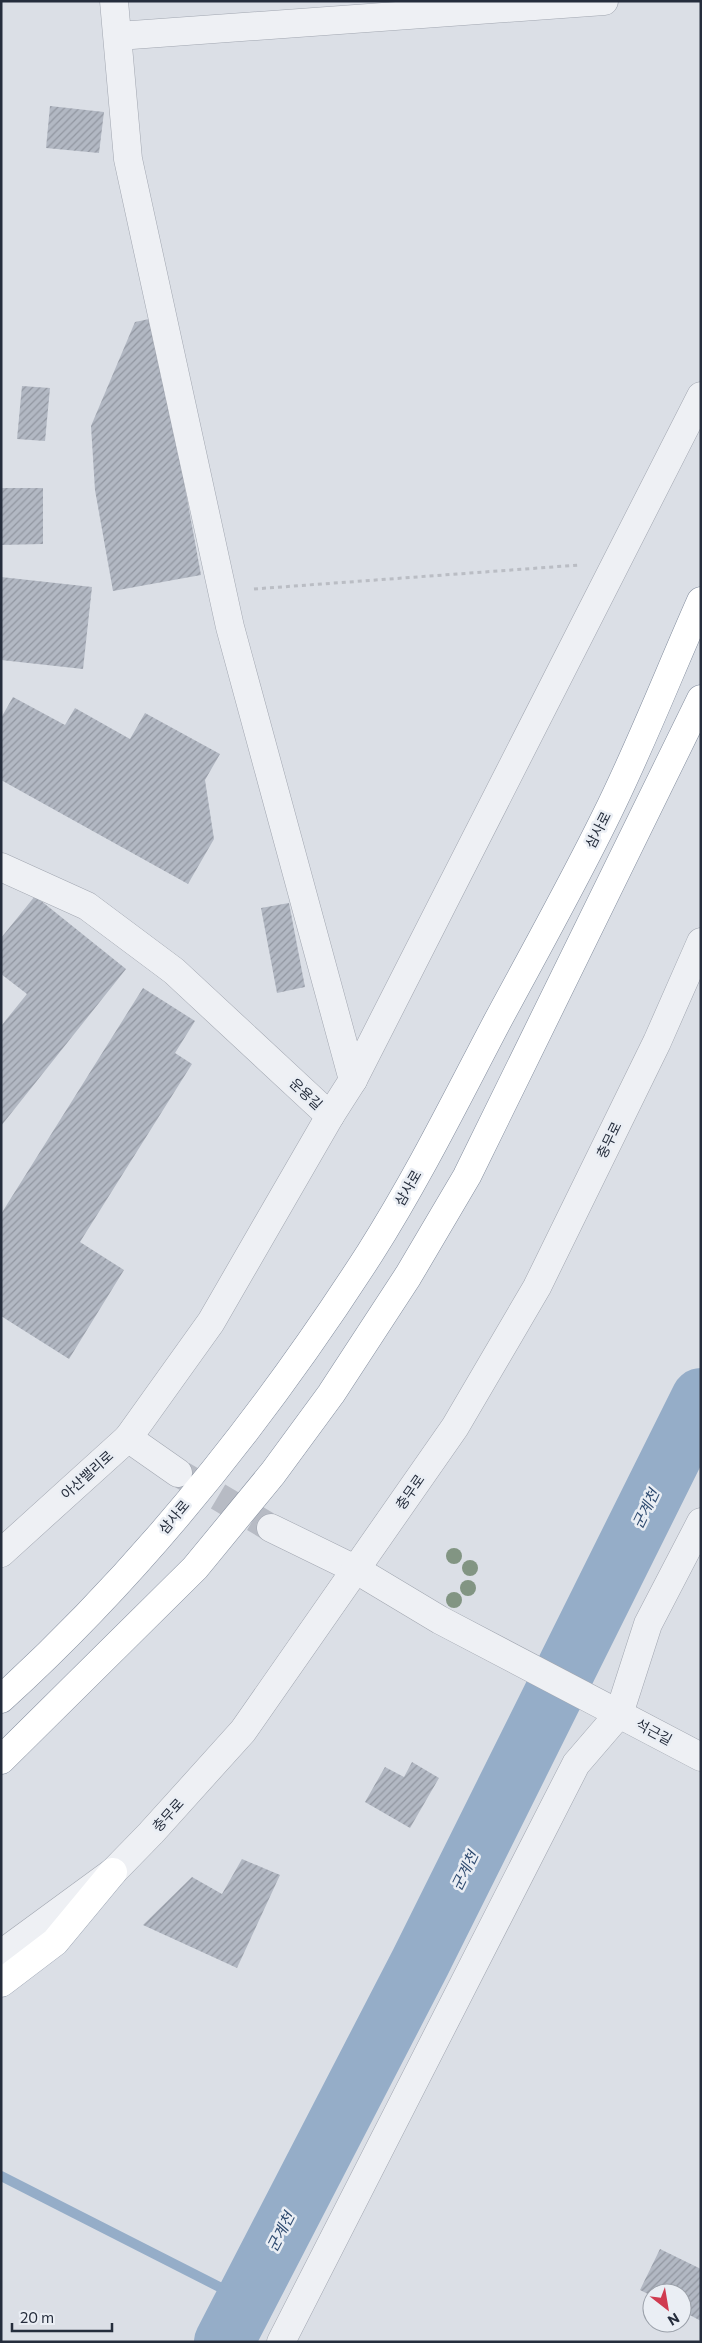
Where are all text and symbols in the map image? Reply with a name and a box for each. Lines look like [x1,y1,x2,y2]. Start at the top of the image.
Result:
street label: 삼사로 [581,809,614,851]
street label: 운용길 [286,1074,326,1113]
street label: 충무로 [592,1119,625,1161]
street label: 삼사로 [391,1167,425,1209]
street label: 아산밸리로 [57,1447,116,1502]
street label: 충무로 [392,1471,428,1512]
water label: 군계천 [628,1484,663,1531]
street label: 삼사로 [155,1496,193,1537]
street label: 석근길 [633,1715,675,1748]
street label: 충무로 [148,1795,187,1835]
water label: 군계천 [447,1846,482,1893]
water label: 군계천 [263,2207,299,2254]
north arrow [642,2283,692,2333]
scale bar [12,2300,112,2332]
text: 20 m [20,2308,54,2326]
text: N [665,2310,683,2330]

